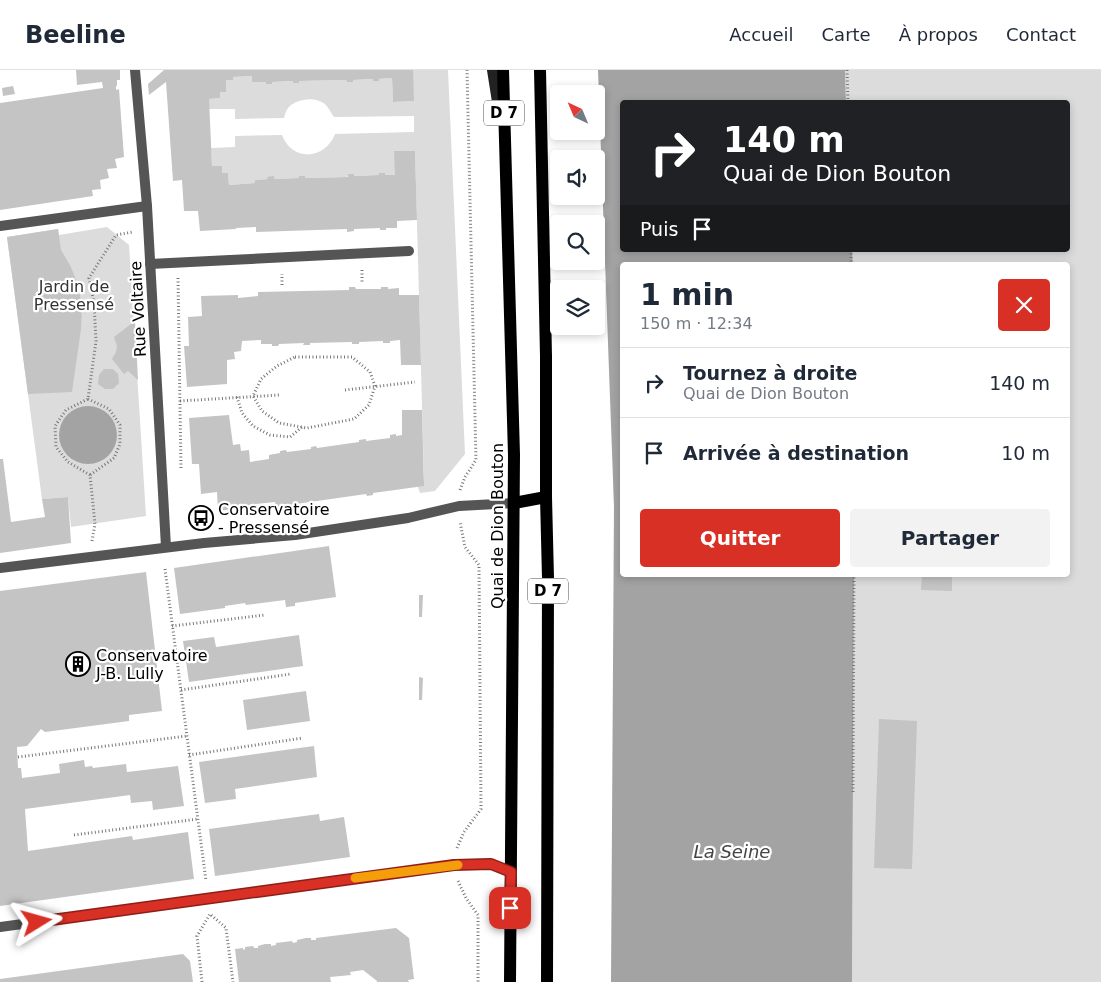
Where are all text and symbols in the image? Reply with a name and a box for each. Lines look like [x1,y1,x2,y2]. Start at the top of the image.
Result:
text: Beeline [25,21,126,49]
text: Accueil [729,24,794,45]
text: Carte [822,24,871,45]
text: À propos [899,24,978,45]
text: Contact [1006,24,1076,45]
north arrow [550,85,605,140]
map controls [550,85,605,335]
road number: D 7 [484,100,524,126]
icon: right [640,120,705,185]
text: 140 m [723,120,845,160]
button: sound [550,150,605,205]
text: Quai de Dion Bouton [723,161,951,186]
button: search [550,215,605,270]
icon: arrive [688,215,716,243]
text: Puis [640,218,678,240]
street label: Rue Voltaire [126,261,150,357]
park label: Jardin de Pressensé [34,277,114,314]
text: 1 min [640,277,734,312]
button: close [998,279,1050,331]
button: layers [550,280,605,335]
text: 150 m · 12:34 [640,314,753,333]
text: Tournez à droite [683,362,857,384]
icon: right [640,369,668,397]
text: 140 m [989,372,1050,394]
text: Quai de Dion Bouton [683,384,849,403]
icon: arrive [640,439,668,467]
text: Arrivée à destination [683,442,909,464]
text: 10 m [1001,442,1050,464]
street label: Quai de Dion Bouton [488,443,507,609]
place label: Conservatoire - Pressensé [218,500,330,537]
bus stop icon: Conservatoire - Pressensé [188,505,214,531]
button: Quitter [640,509,840,567]
button: Partager [850,509,1050,567]
road number: D 7 [528,578,568,604]
place label: Conservatoire J-B. Lully [95,646,208,683]
building icon: Conservatoire J-B. Lully [65,651,91,677]
water label: La Seine [694,841,770,862]
pin [489,887,531,929]
icon: arrive [496,894,524,922]
position arrow [10,895,62,947]

